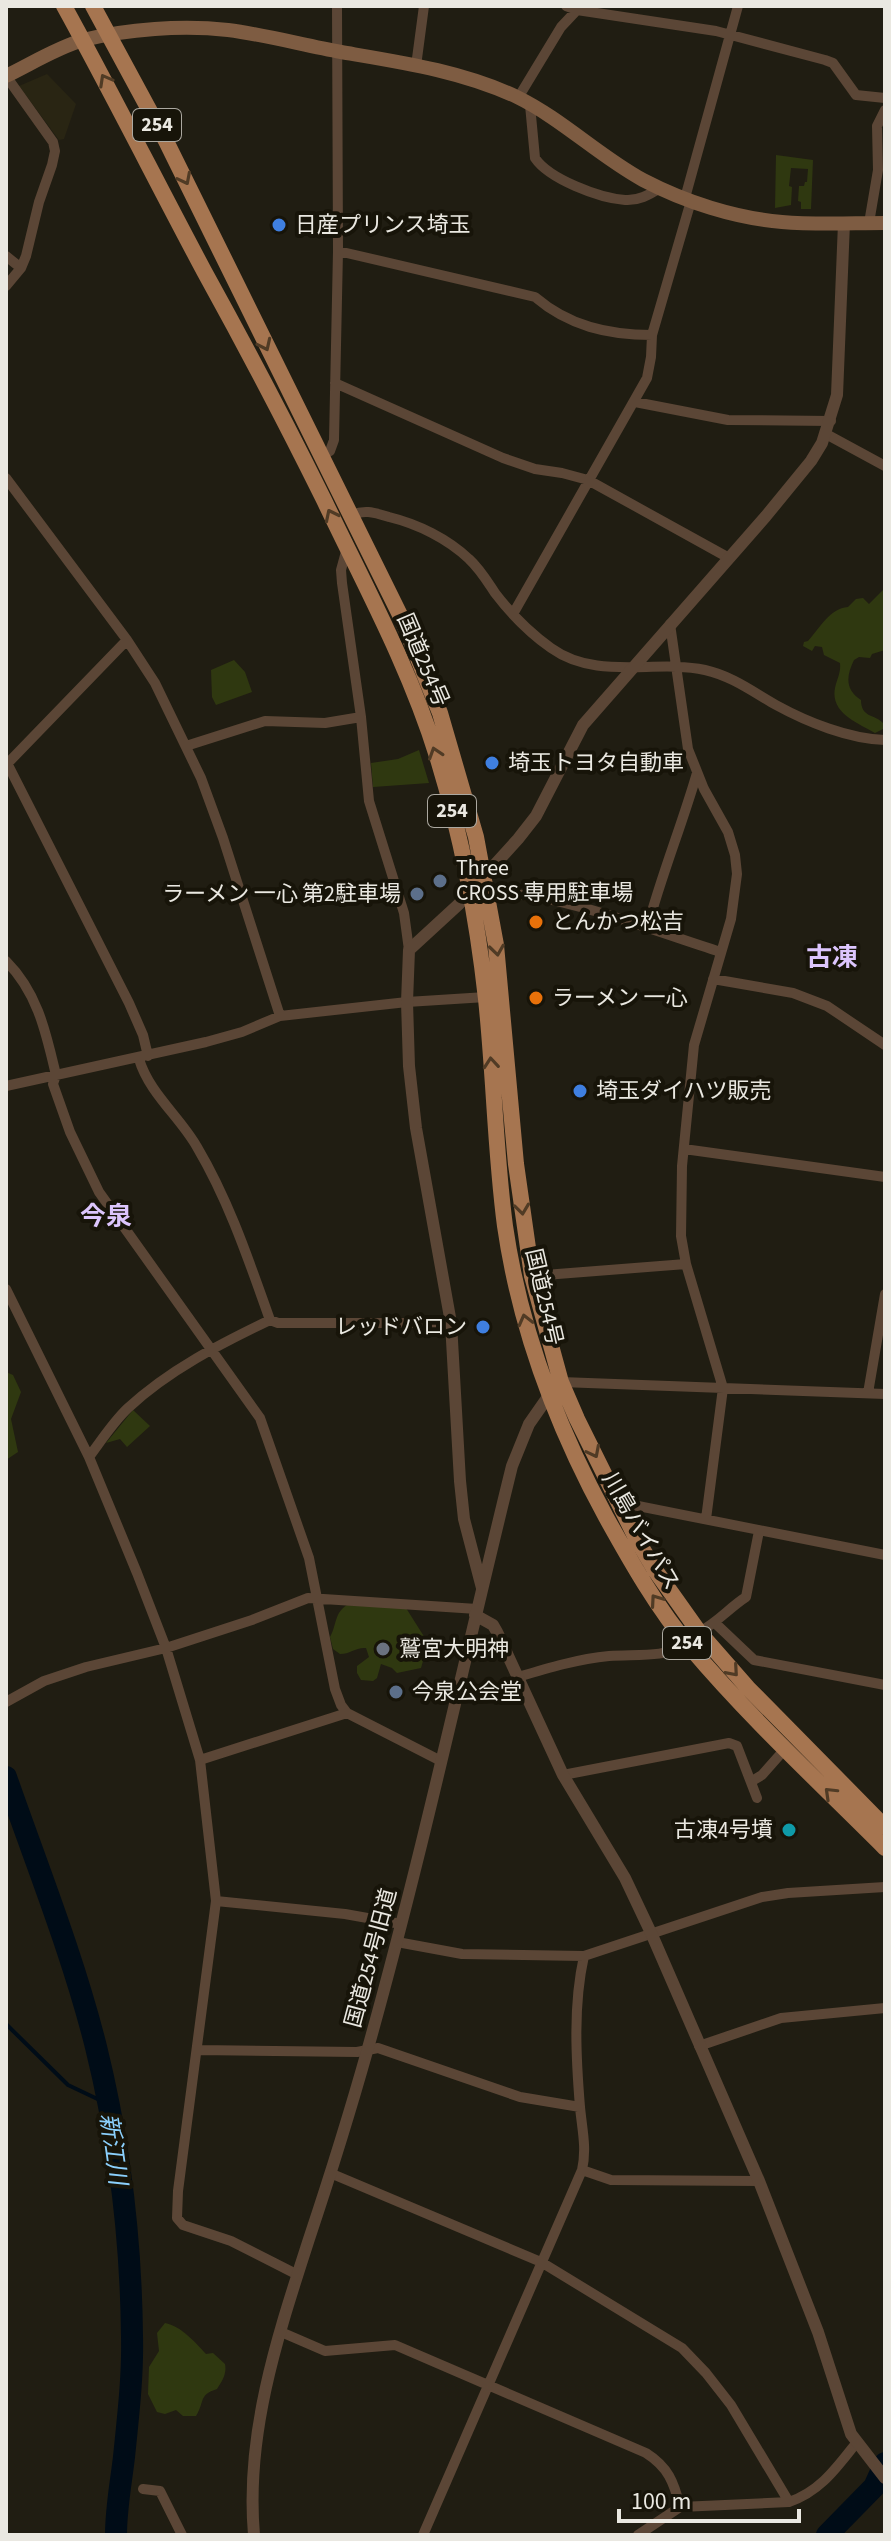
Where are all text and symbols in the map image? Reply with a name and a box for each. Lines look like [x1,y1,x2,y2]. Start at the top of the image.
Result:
one-way arrow [99,74,115,89]
road number: 254 [133,109,181,141]
one-way arrow [175,171,191,186]
place label: 日産プリンス埼玉 [295,209,471,241]
marker: 日産プリンス埼玉 [270,216,288,234]
one-way arrow [255,337,271,351]
one-way arrow [325,509,341,523]
street label: 国道254号 [389,608,457,712]
one-way arrow [429,746,445,760]
place label: 埼玉トヨタ自動車 [508,747,684,779]
marker: 埼玉トヨタ自動車 [483,754,501,772]
road number: 254 [428,795,476,827]
place label: Three CROSS 専用駐車場 [456,852,633,909]
marker: Three CROSS 専用駐車場 [431,872,449,890]
place label: ラーメン 一心 第2駐車場 [162,878,401,910]
marker: ラーメン 一心 第2駐車場 [408,885,426,903]
place label: とんかつ松吉 [552,906,684,938]
marker: とんかつ松吉 [527,913,545,931]
district label: 古凍 [806,939,858,976]
one-way arrow [488,943,505,957]
place label: ラーメン 一心 [552,982,688,1014]
marker: ラーメン 一心 [527,989,545,1007]
one-way arrow [483,1056,500,1069]
place label: 埼玉ダイハツ販売 [596,1075,772,1107]
marker: 埼玉ダイハツ販売 [571,1082,589,1100]
district label: 今泉 [80,1198,132,1235]
one-way arrow [513,1203,530,1216]
street label: 国道254号 [517,1245,571,1349]
place label: レッドバロン [335,1311,467,1343]
one-way arrow [517,1314,534,1328]
marker: レッドバロン [474,1318,492,1336]
one-way arrow [584,1444,600,1459]
street label: 川島バイパス [594,1466,688,1596]
one-way arrow [651,1594,666,1609]
road number: 254 [663,1627,711,1659]
place label: 鷲宮大明神 [399,1633,509,1665]
marker: 鷲宮大明神 [374,1640,392,1658]
one-way arrow [723,1661,738,1676]
place label: 今泉公会堂 [412,1676,522,1708]
marker: 今泉公会堂 [387,1683,405,1701]
one-way arrow [825,1788,839,1802]
place label: 古凍4号墳 [674,1814,773,1846]
marker: 古凍4号墳 [780,1821,798,1839]
street label: 国道254号旧道 [337,1885,405,2031]
water label: 新江川 [91,2111,136,2190]
scale bar [619,2473,799,2523]
text: 100 m [631,2484,691,2519]

